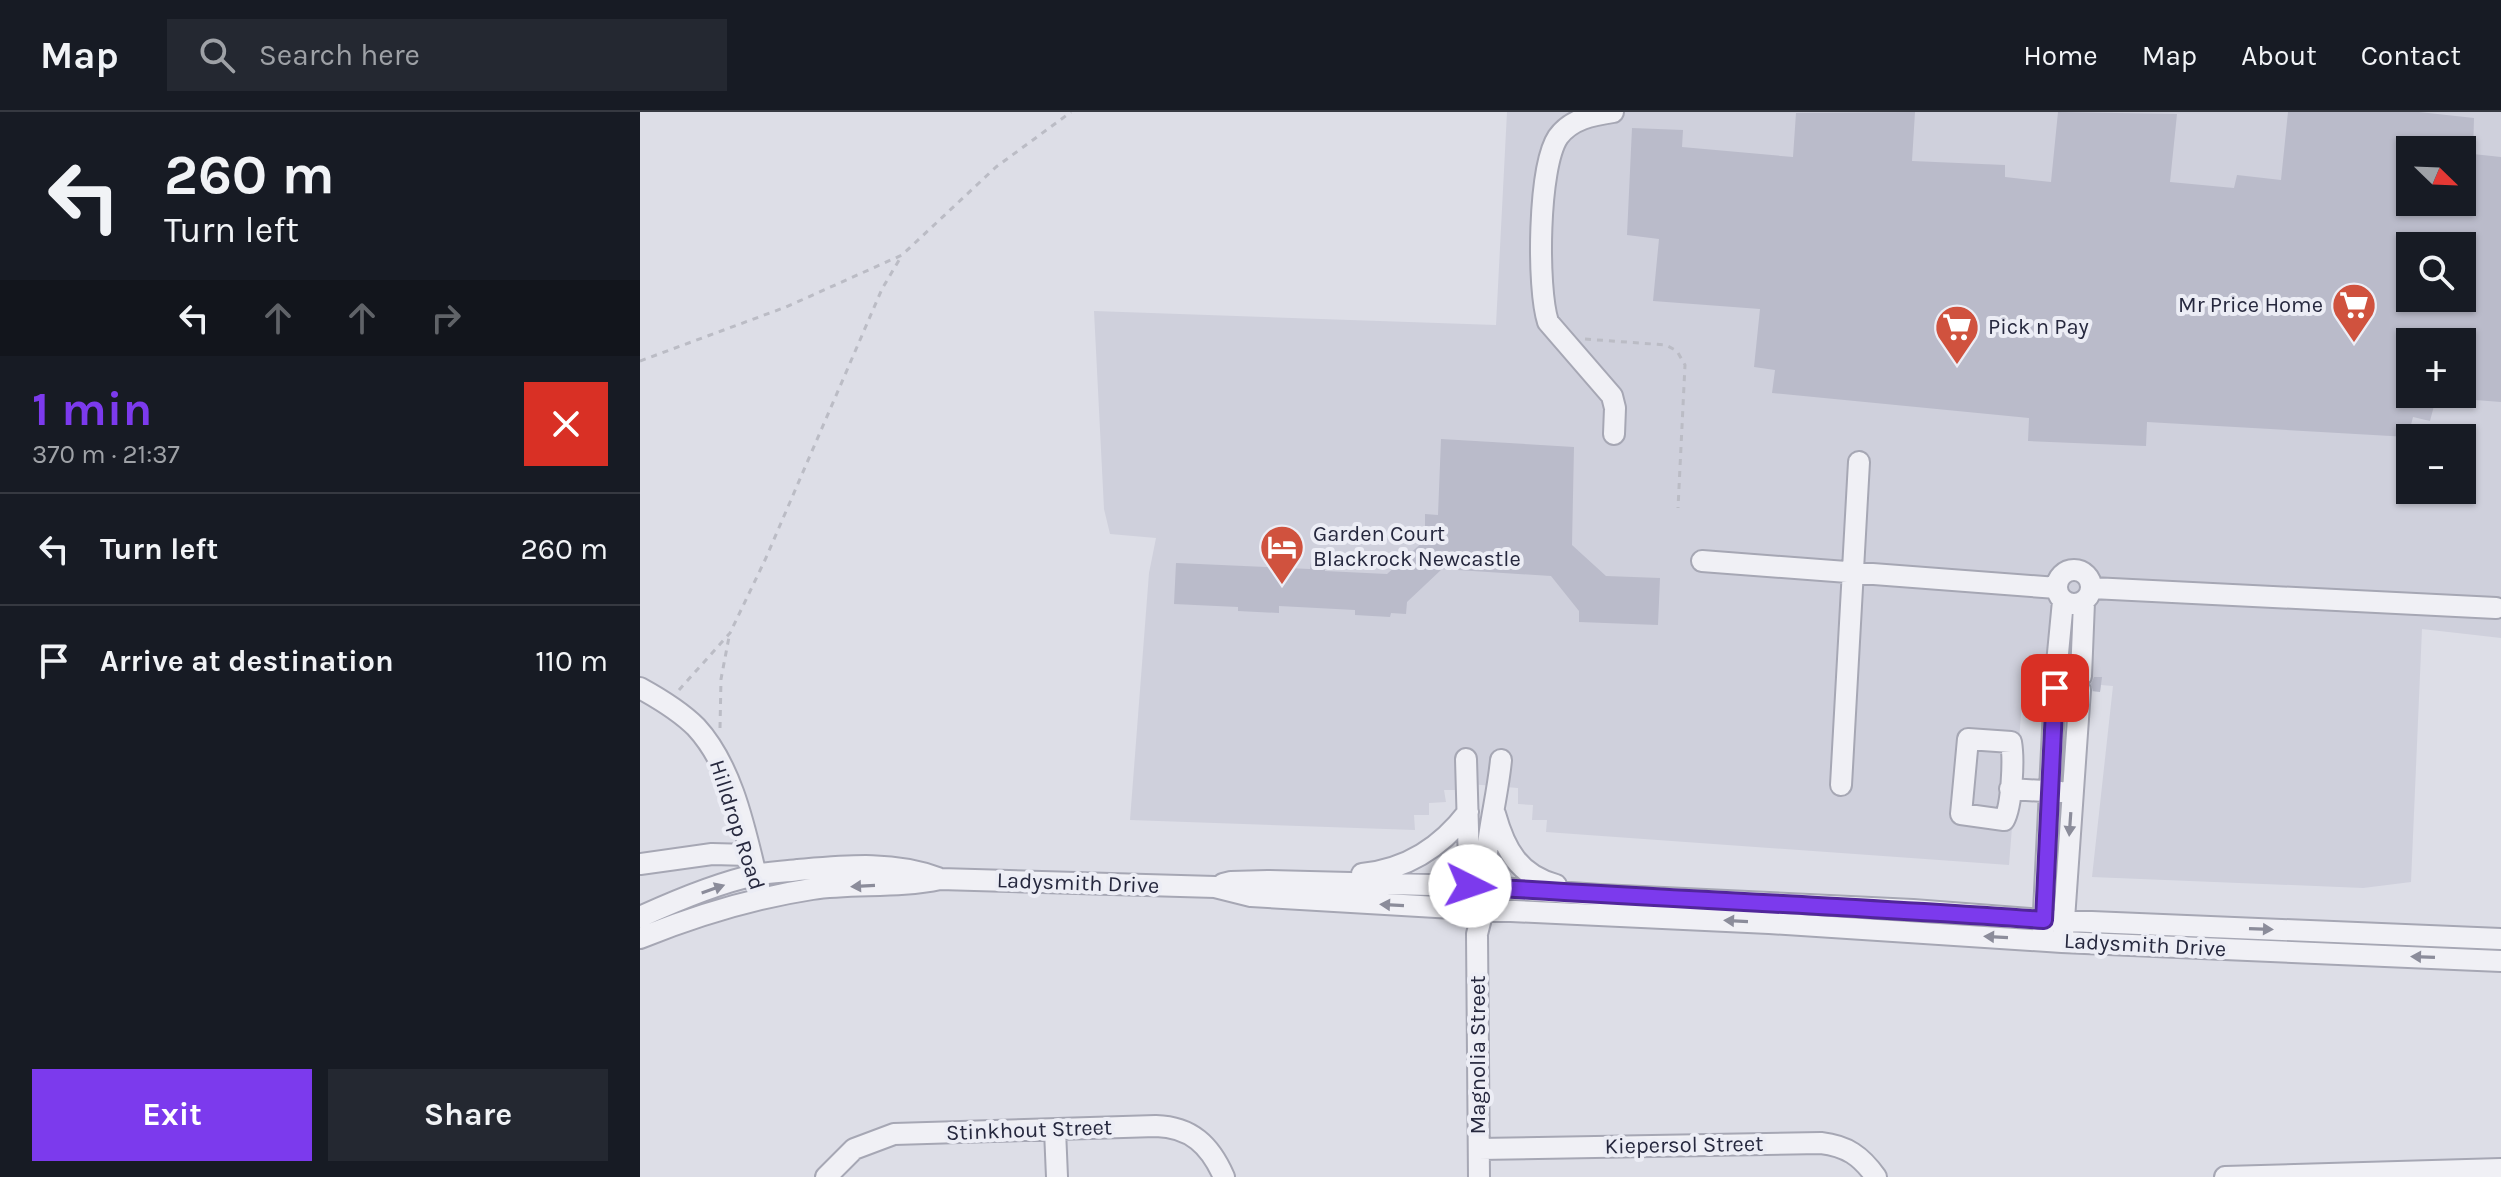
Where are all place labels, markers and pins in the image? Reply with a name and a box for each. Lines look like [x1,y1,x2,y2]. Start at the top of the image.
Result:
supermarket icon: Mr Price Home [2330,281,2378,344]
place label: Mr Price Home [2178,292,2323,318]
supermarket icon: Pick n Pay [1933,303,1981,366]
place label: Pick n Pay [1988,314,2089,340]
place label: Garden Court Blackrock Newcastle [1313,521,1521,572]
hotel icon: Garden Court Blackrock Newcastle [1258,523,1306,586]
pin [2021,654,2089,722]

